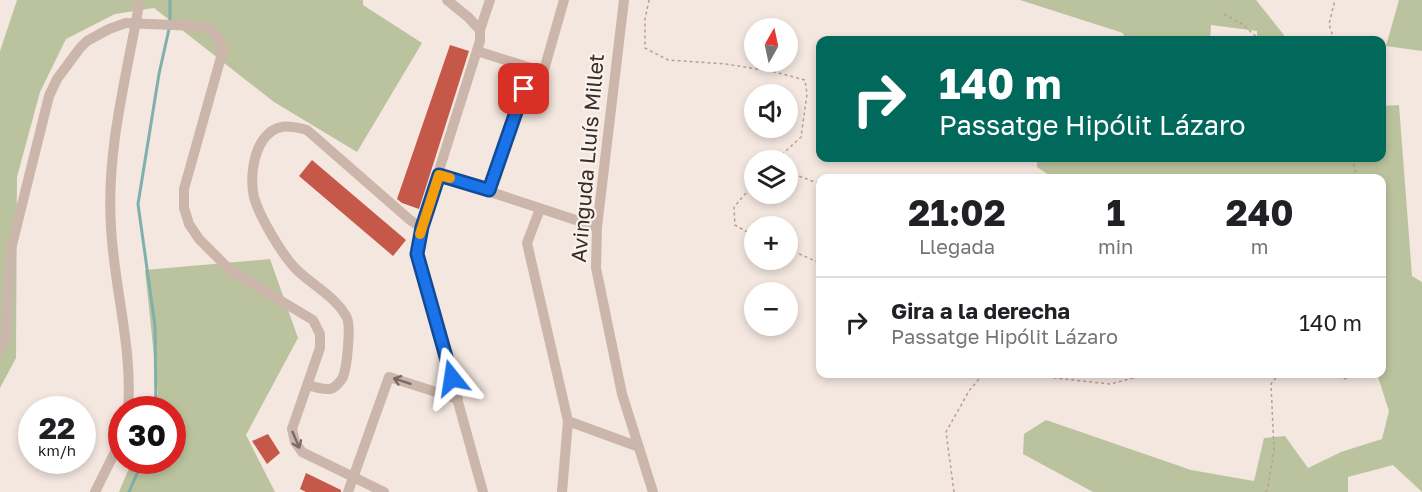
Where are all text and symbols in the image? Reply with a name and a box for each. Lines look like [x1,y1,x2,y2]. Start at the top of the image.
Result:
north arrow [744,18,798,72]
map controls [744,18,798,336]
street label: Avinguda Lluís Millet [565,52,609,263]
text: 140 m [939,58,1061,108]
icon: right [840,60,918,138]
pin [498,63,549,114]
icon: arrive [507,72,540,105]
button: sound [744,84,798,138]
text: Passatge Hipólit Lázaro [939,109,1245,141]
button: layers [744,150,798,204]
text: 21:02 [908,191,1006,234]
text: 1 [1106,191,1125,234]
text: 240 [1226,191,1294,234]
button: + [744,216,798,270]
text: Llegada [919,234,995,258]
text: min [1098,234,1133,258]
text: m [1251,234,1269,258]
button: − [744,282,798,336]
text: Gira a la derecha [891,297,1070,324]
icon: right [840,306,873,339]
text: 140 m [1299,309,1362,336]
text: Passatge Hipólit Lázaro [891,324,1118,348]
position arrow [420,346,484,410]
one-way arrow [393,375,412,386]
speed limit sign: 30 [108,396,186,474]
text: 22 [39,410,75,446]
one-way arrow [291,431,302,449]
text: km/h [38,441,76,459]

